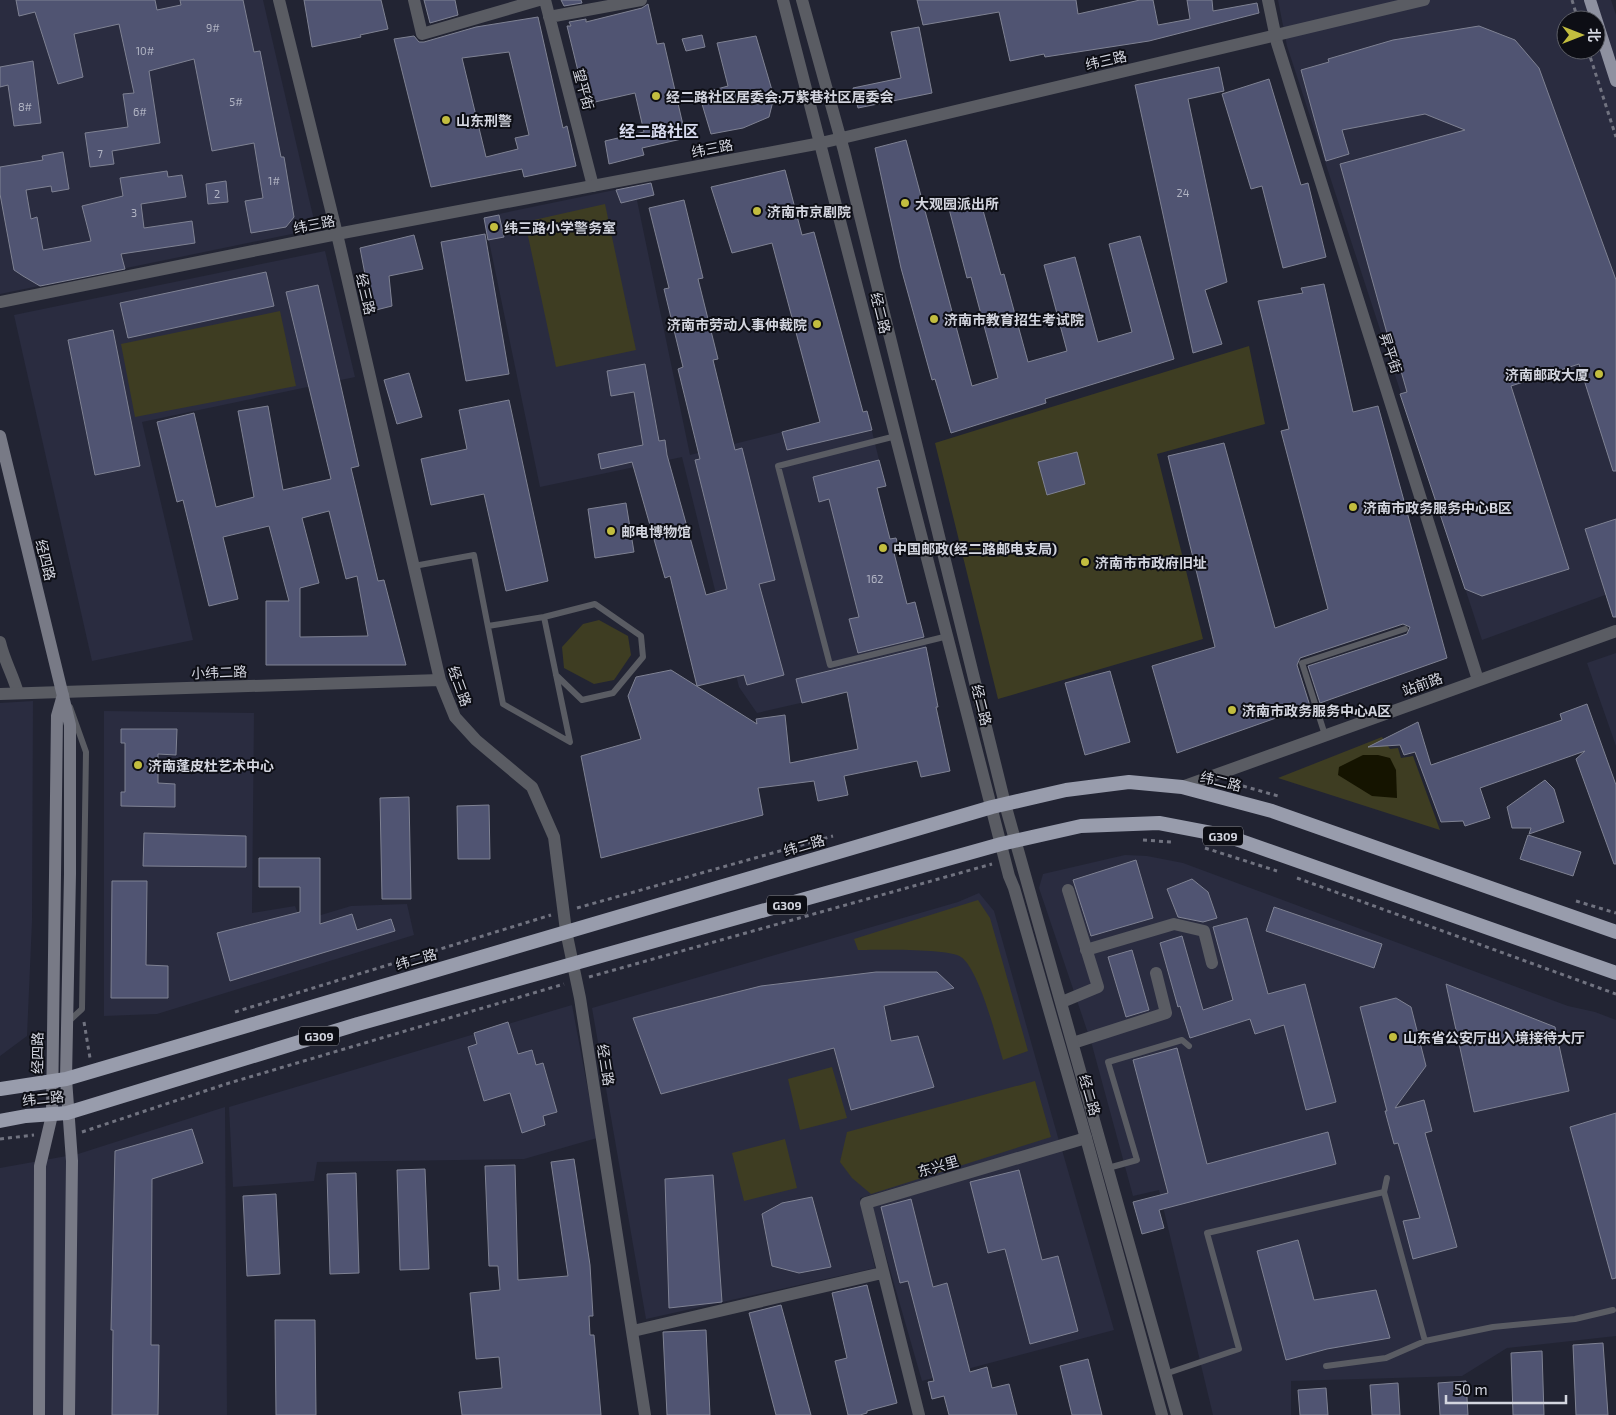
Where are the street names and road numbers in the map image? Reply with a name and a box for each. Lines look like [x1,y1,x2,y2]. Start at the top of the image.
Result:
street label: 纬三路 [1084,47,1128,73]
street label: 望平街 [570,67,598,111]
street label: 纬三路 [690,136,734,160]
street label: 纬三路 [292,212,336,236]
street label: 经三路 [353,272,379,316]
street label: 经二路 [868,291,894,335]
street label: 昇平街 [1376,330,1406,376]
street label: 经四路 [33,538,59,582]
street label: 小纬二路 [191,663,247,681]
street label: 经三路 [445,663,475,709]
street label: 站前路 [1399,669,1445,699]
street label: 经二路 [969,683,995,727]
street label: 纬二路 [1199,768,1243,794]
road number: G309 [1203,826,1243,846]
street label: 纬二路 [781,831,827,859]
road number: G309 [767,896,807,914]
street label: 纬二路 [393,945,439,973]
road number: G309 [299,1026,339,1046]
street label: 经四路 [28,1032,46,1074]
street label: 经三路 [594,1043,618,1087]
street label: 经二路 [1076,1072,1104,1118]
street label: 纬二路 [21,1087,65,1109]
street label: 东兴里 [915,1152,961,1180]

